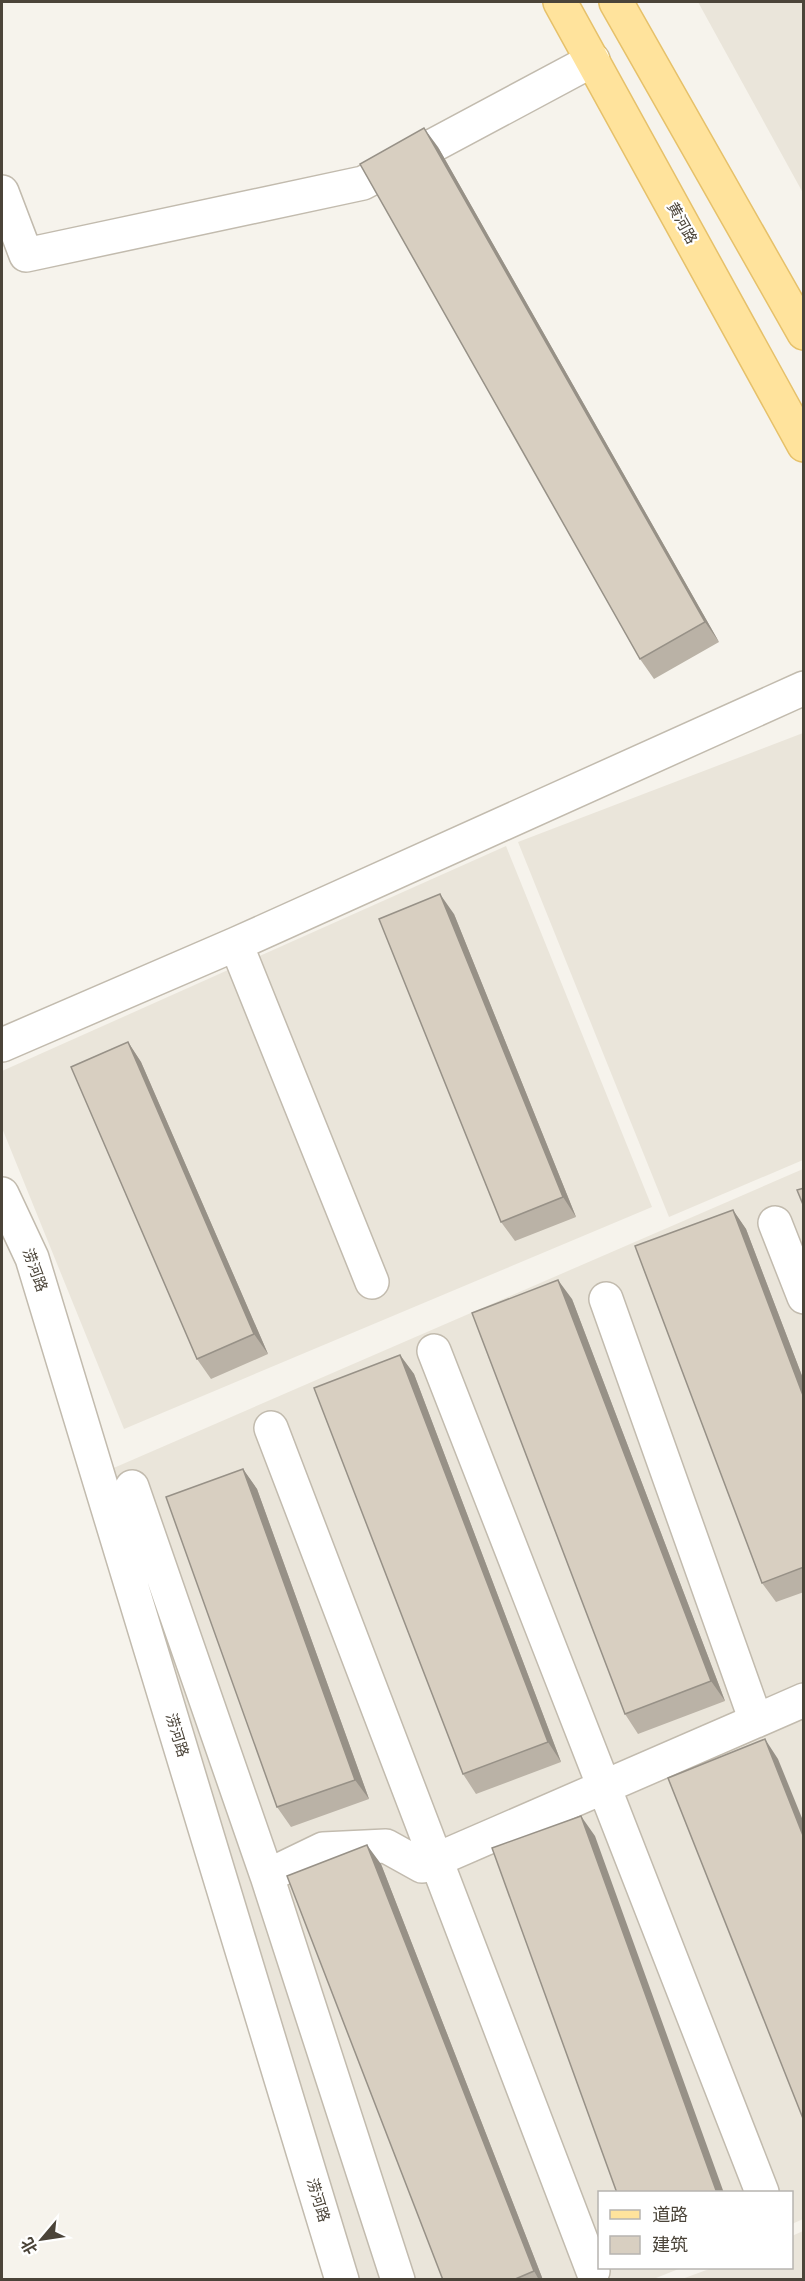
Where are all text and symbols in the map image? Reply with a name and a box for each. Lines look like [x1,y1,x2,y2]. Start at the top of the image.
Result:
street label: 黄河路 [664,198,702,247]
street label: 涝河路 [20,1245,52,1294]
street label: 涝河路 [163,1711,193,1759]
street label: 涝河路 [304,2176,334,2224]
legend [598,2191,793,2269]
text: 道路 [652,2203,688,2225]
north arrow [12,2209,72,2269]
text: 建筑 [652,2233,688,2255]
text: 北 [16,2235,41,2258]

